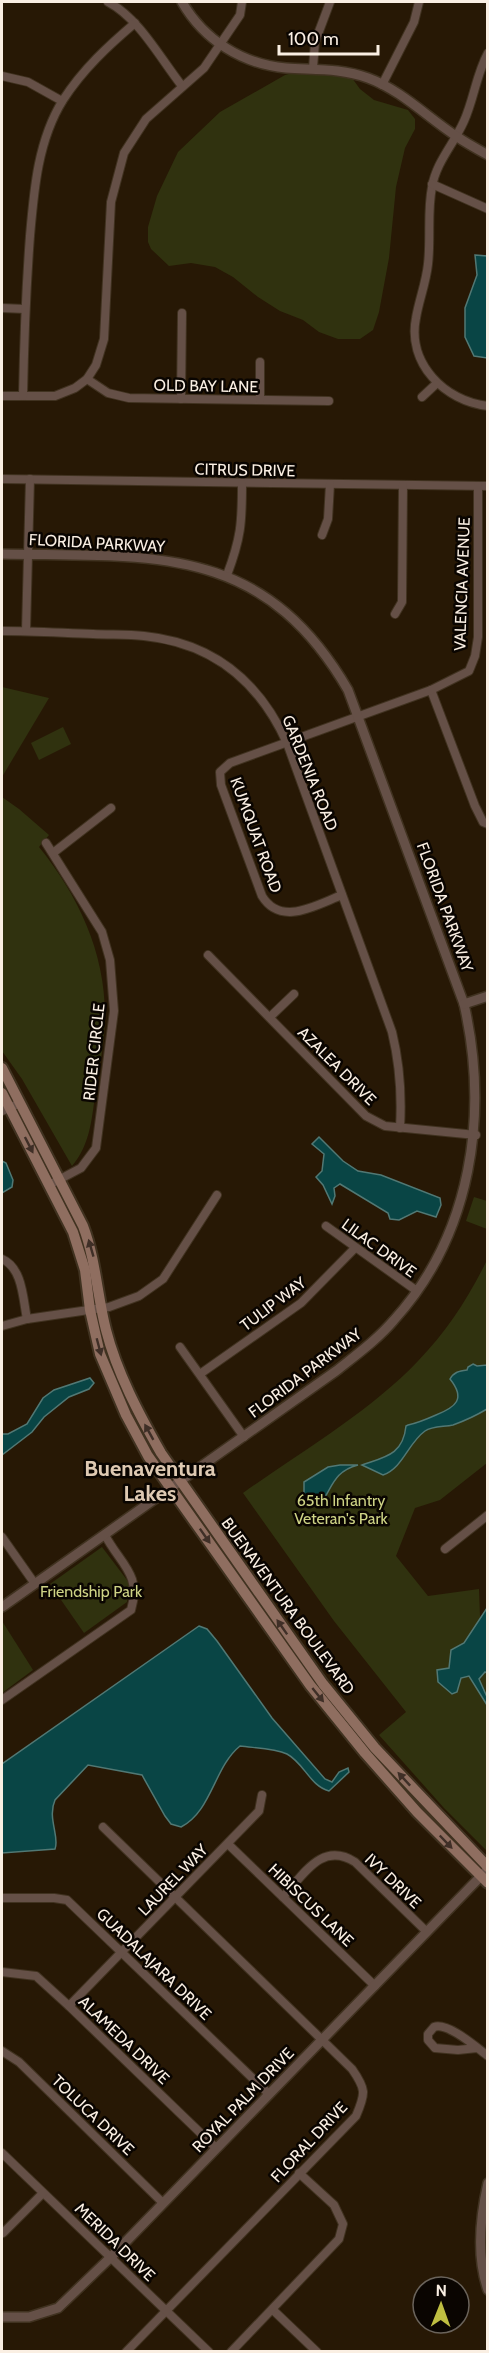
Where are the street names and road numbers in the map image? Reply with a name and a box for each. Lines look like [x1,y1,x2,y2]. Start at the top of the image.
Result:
street label: OLD BAY LANE [154,376,259,396]
street label: CITRUS DRIVE [195,460,296,480]
street label: VALENCIA AVENUE [450,517,474,651]
street label: FLORIDA PARKWAY [28,530,167,556]
street label: GARDENIA ROAD [278,712,342,834]
street label: KUMQUAT ROAD [226,775,286,895]
street label: FLORIDA PARKWAY [413,840,478,975]
street label: RIDER CIRCLE [79,1002,109,1102]
street label: AZALEA DRIVE [294,1023,380,1109]
street label: LILAC DRIVE [338,1215,420,1281]
street label: TULIP WAY [236,1273,310,1335]
street label: FLORIDA PARKWAY [245,1324,366,1422]
street label: BUENAVENTURA BOULEVARD [217,1514,359,1698]
street label: LAUREL WAY [134,1840,212,1920]
street label: IVY DRIVE [361,1850,425,1912]
street label: HIBISCUS LANE [265,1860,358,1950]
street label: GUADALAJARA DRIVE [93,1904,215,2024]
street label: ALAMEDA DRIVE [75,1992,173,2088]
street label: ROYAL PALM DRIVE [188,2044,298,2156]
street label: TOLUCA DRIVE [48,2071,138,2159]
street label: FLORAL DRIVE [267,2098,351,2186]
street label: MERIDA DRIVE [71,2199,159,2285]

